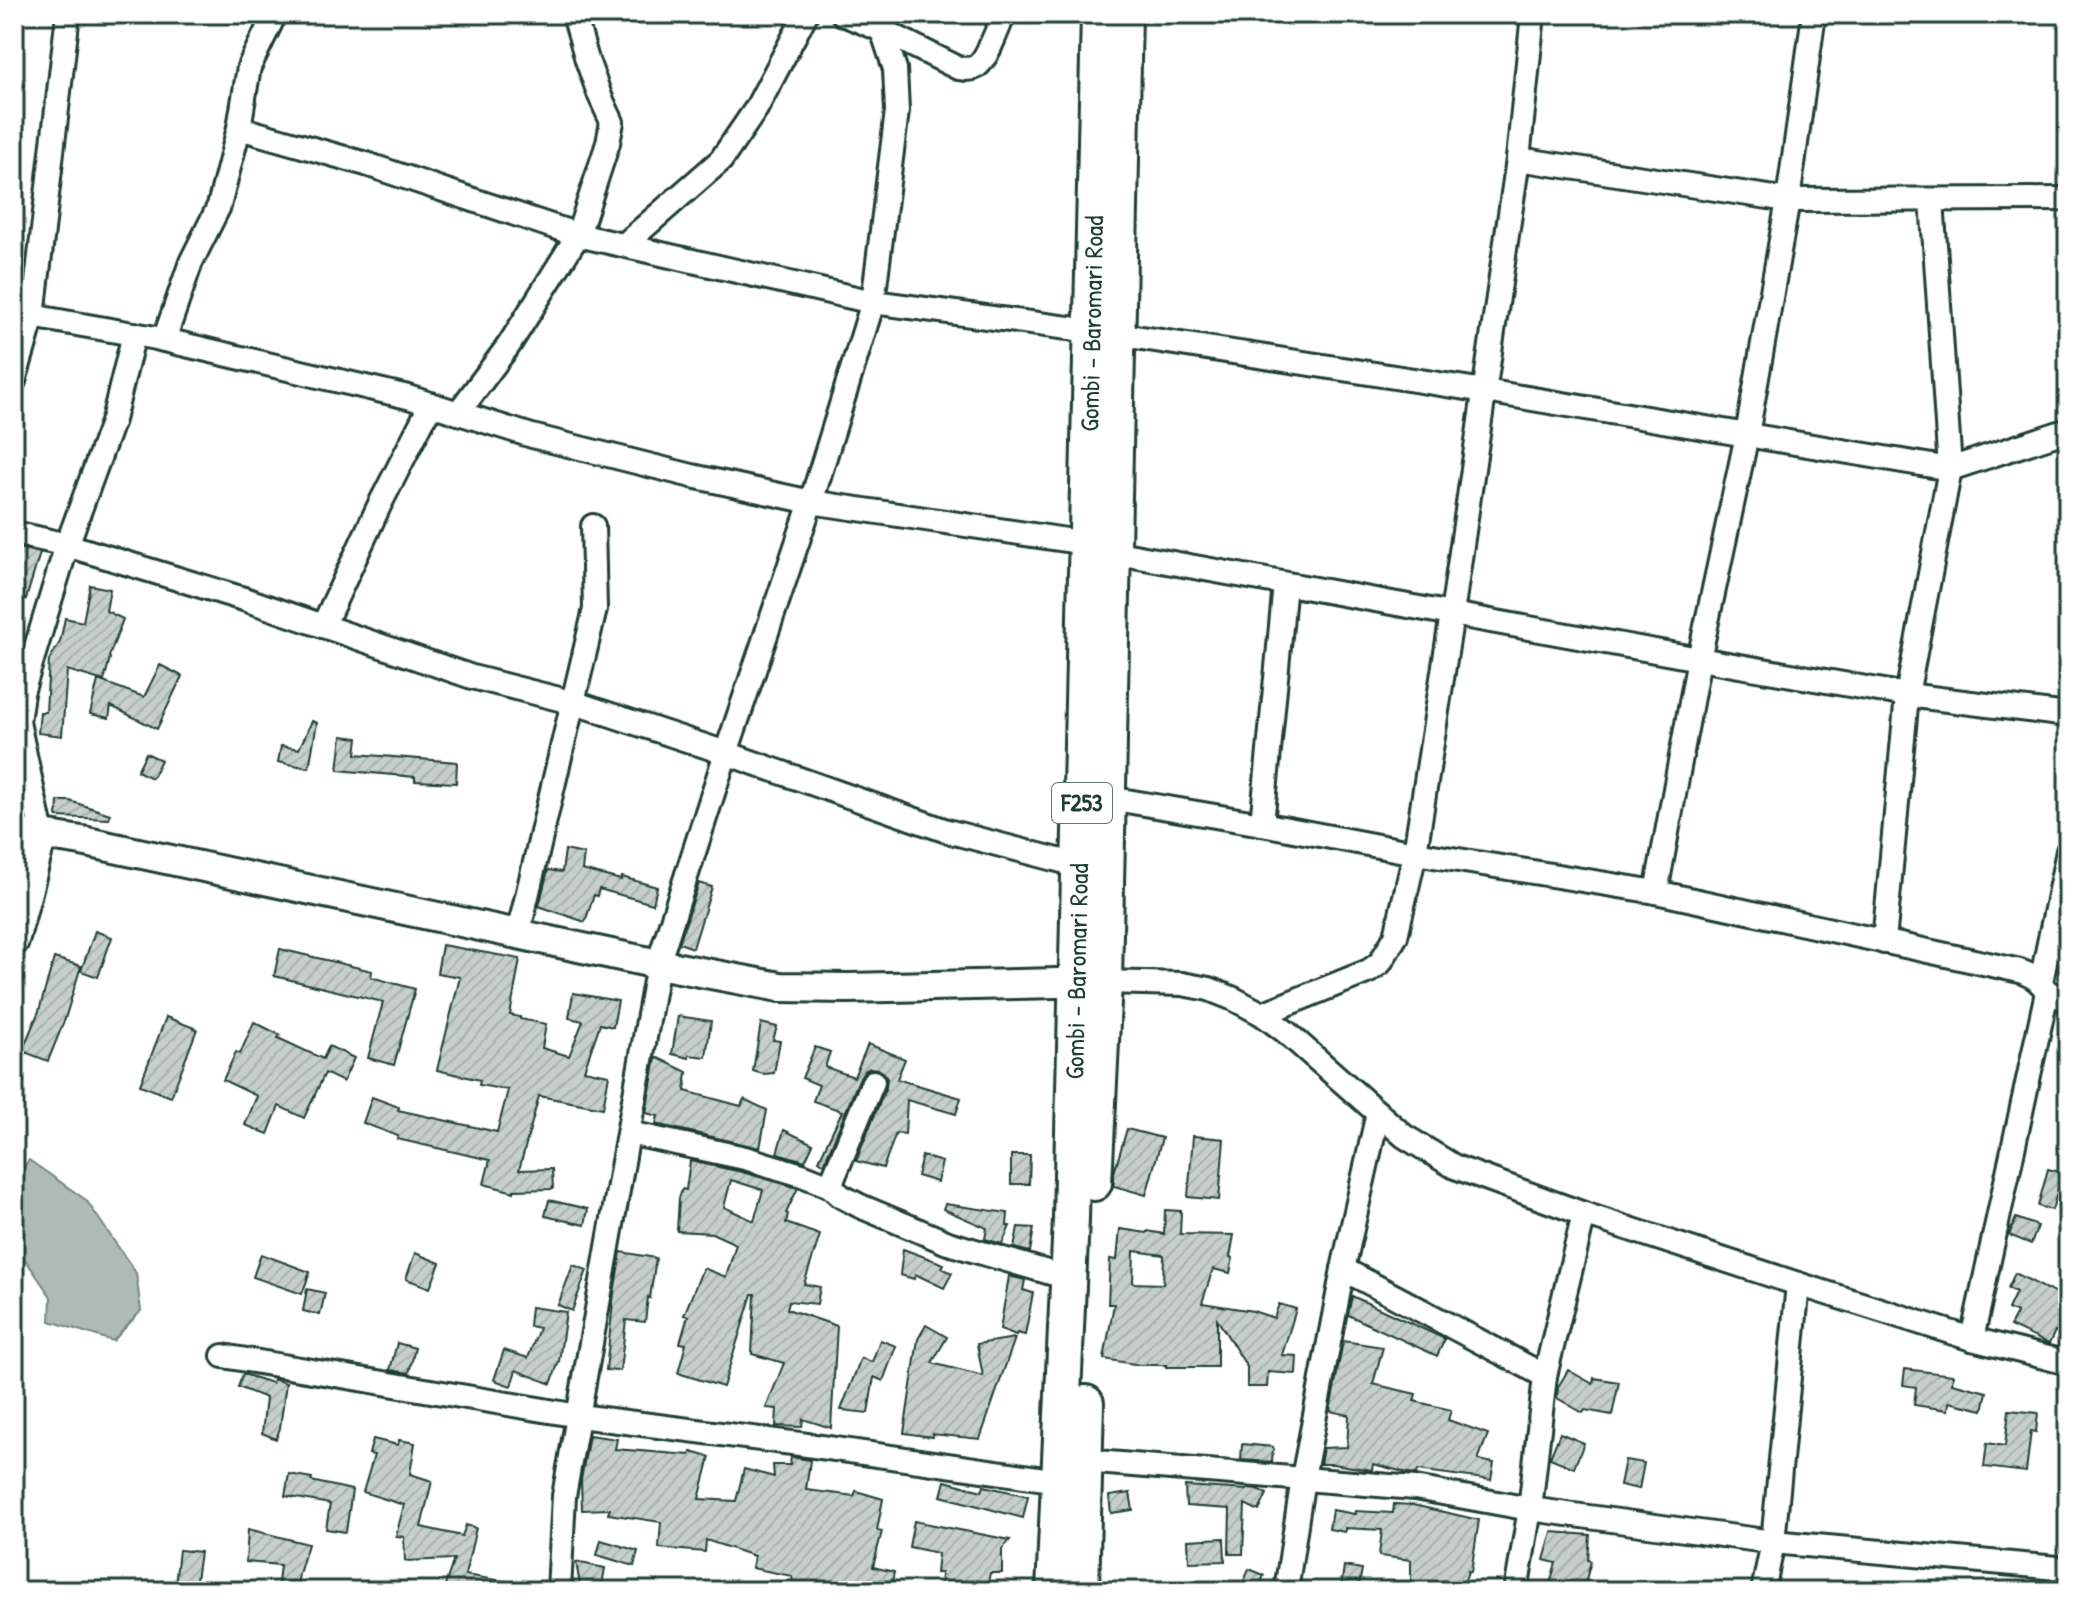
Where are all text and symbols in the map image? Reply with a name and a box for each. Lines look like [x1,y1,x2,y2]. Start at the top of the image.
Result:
street label: Gombi - Baromari Road [1071,215,1111,432]
road number: F253 [1052,783,1112,823]
street label: Gombi - Baromari Road [1056,863,1096,1080]

